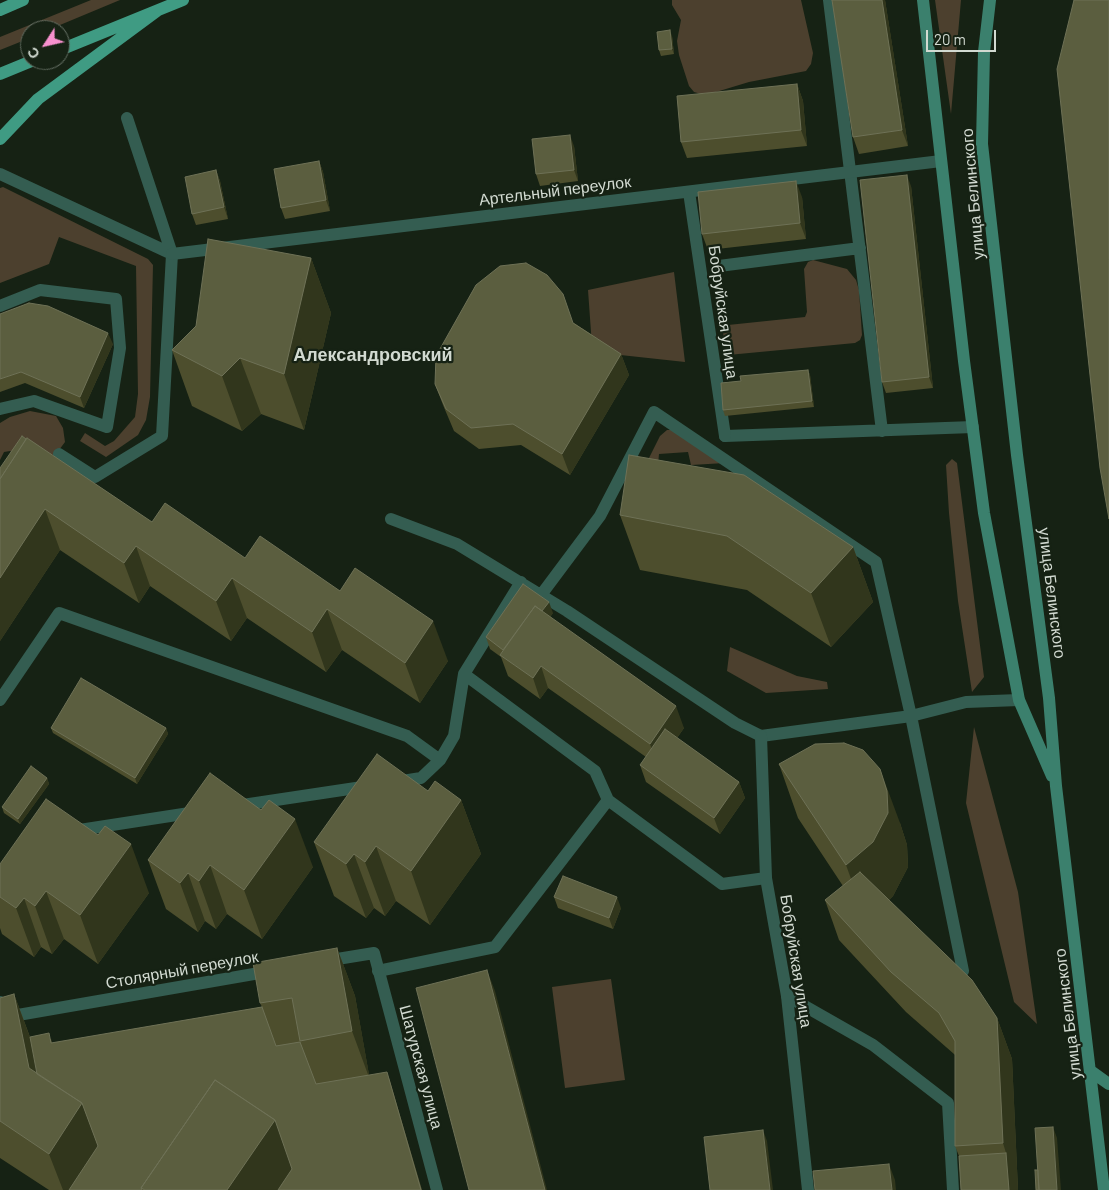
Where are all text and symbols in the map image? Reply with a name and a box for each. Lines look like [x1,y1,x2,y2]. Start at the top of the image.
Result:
north arrow [20,20,70,70]
scale bar [929,20,999,52]
text: 20 m [934,30,966,48]
text: С [23,44,43,62]
street label: улица Белинского [958,128,988,260]
street label: Артельный переулок [478,172,632,210]
street label: Бобруйская улица [704,244,742,380]
district label: Александровский [293,344,453,366]
street label: улица Белинского [1034,527,1070,659]
street label: Бобруйская улица [776,893,816,1029]
street label: Столярный переулок [104,947,260,993]
street label: улица Белинского [1050,948,1086,1080]
street label: Шатурская улица [395,1003,447,1131]

